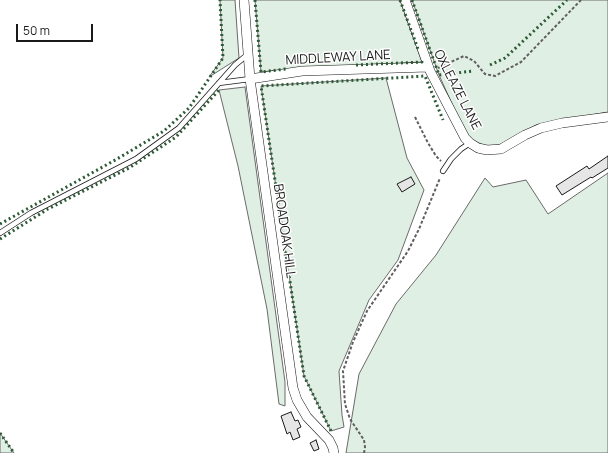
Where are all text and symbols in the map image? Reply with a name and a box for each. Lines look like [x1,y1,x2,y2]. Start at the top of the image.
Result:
scale bar [18,16,95,42]
text: 50 m [23,22,50,39]
street label: MIDDLEWAY LANE [285,47,391,69]
street label: OXLEAZE LANE [430,47,484,133]
street label: BROADOAK HILL [270,183,298,279]

